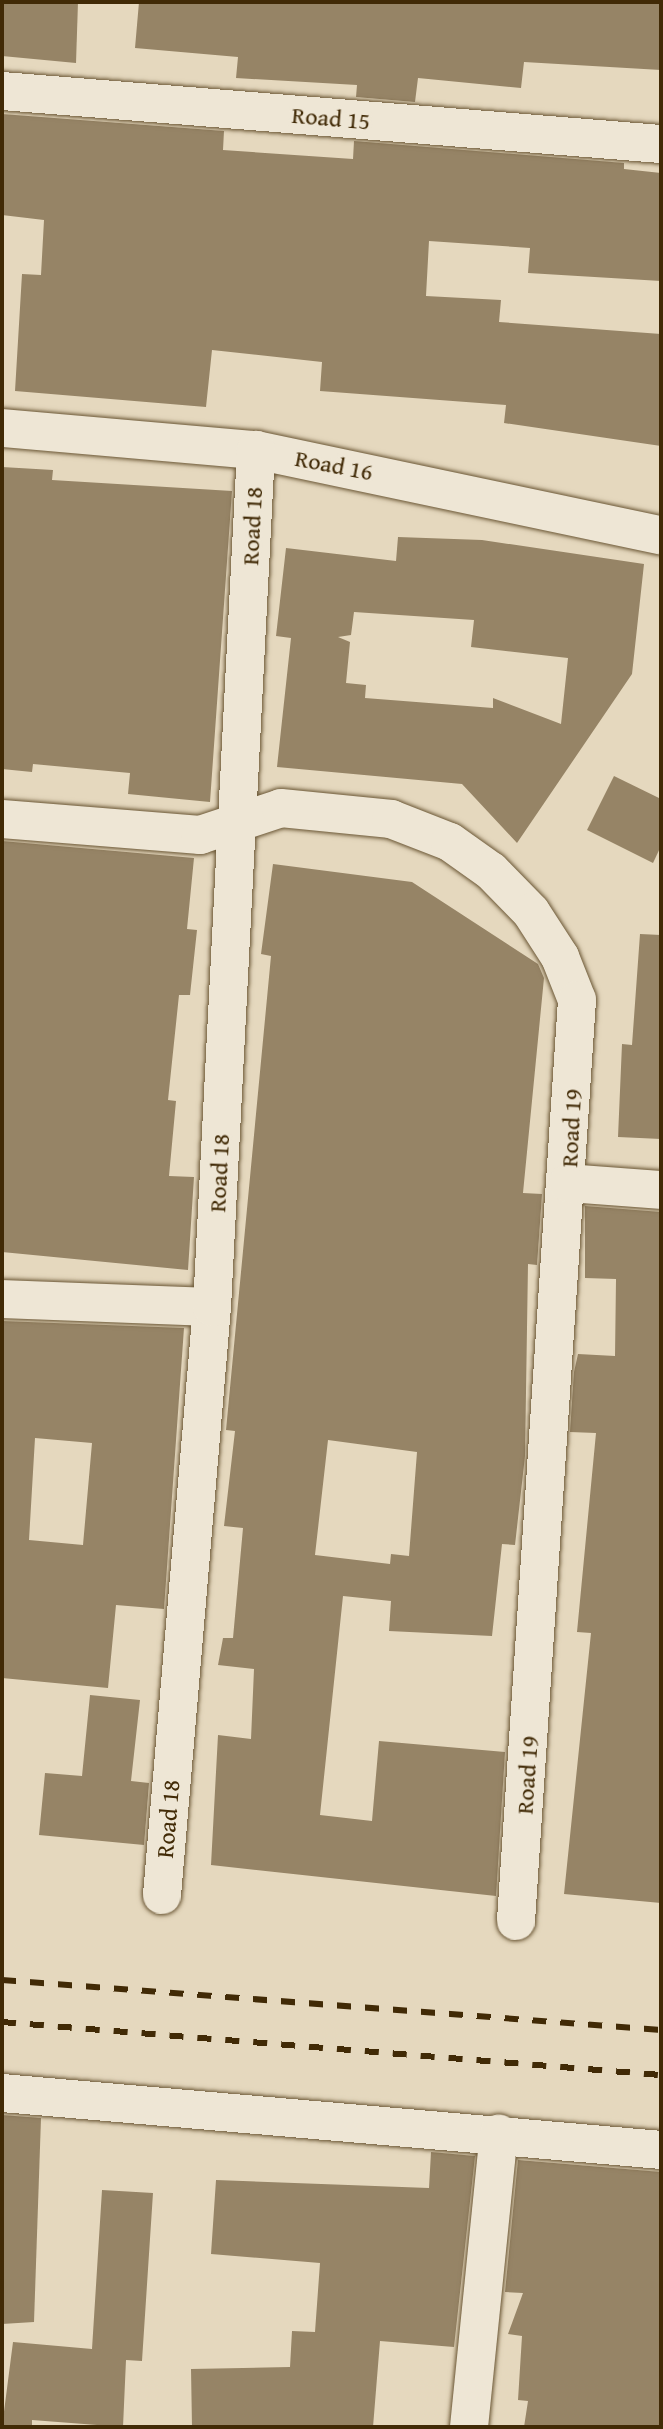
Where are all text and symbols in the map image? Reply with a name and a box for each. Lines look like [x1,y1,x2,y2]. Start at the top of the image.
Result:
street label: Road 15 [291,100,371,136]
street label: Road 16 [293,443,375,487]
street label: Road 18 [236,486,268,566]
street label: Road 19 [555,1088,587,1168]
street label: Road 18 [203,1133,235,1213]
street label: Road 19 [510,1735,544,1815]
street label: Road 18 [150,1779,186,1859]

